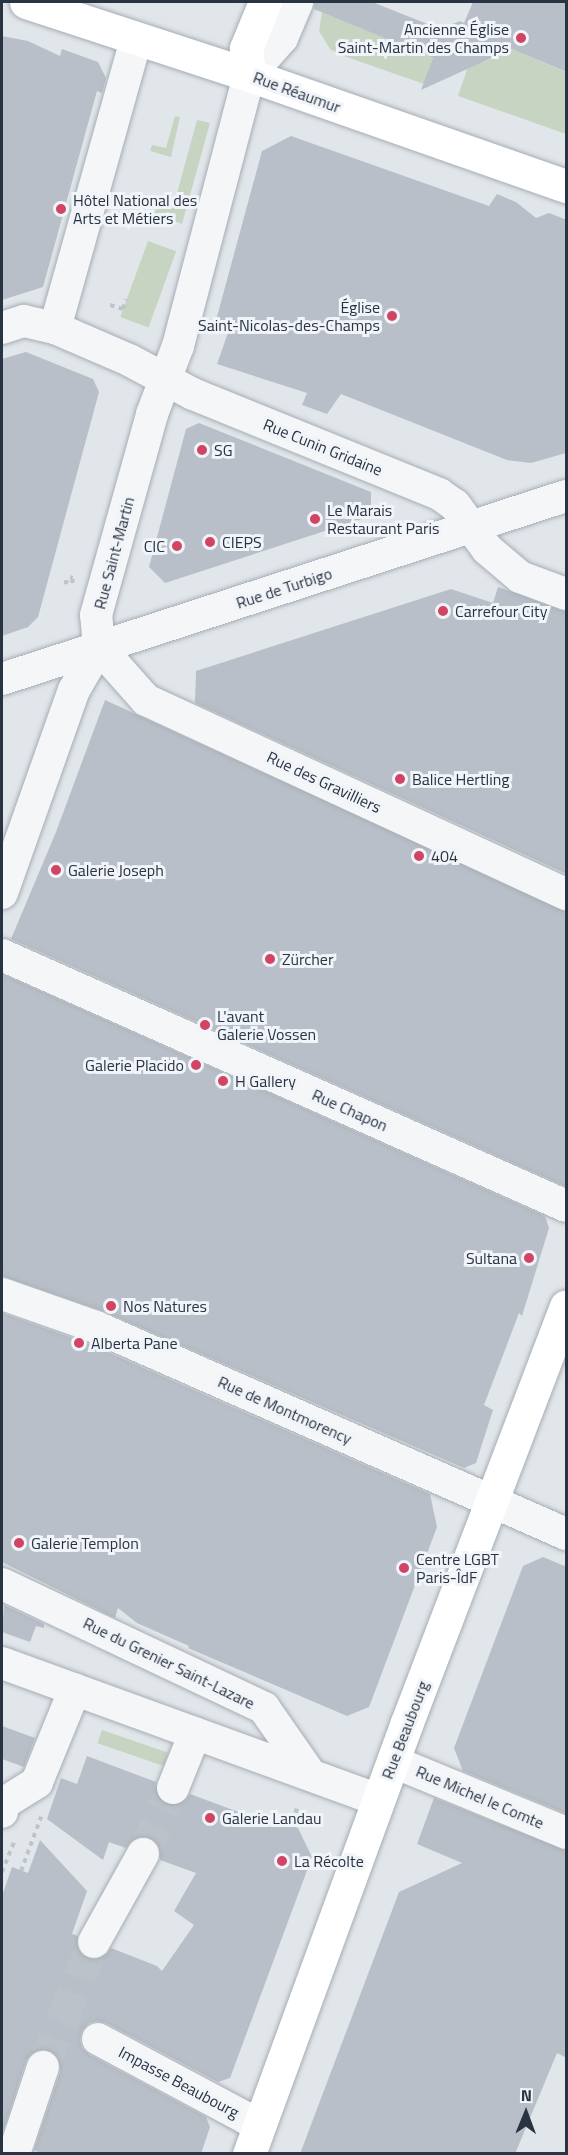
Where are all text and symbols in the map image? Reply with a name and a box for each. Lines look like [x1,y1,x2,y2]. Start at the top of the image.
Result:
place label: Ancienne Église Saint-Martin des Champs [338,19,509,57]
marker: Ancienne Église Saint-Martin des Champs [514,31,528,45]
street label: Rue Réaumur [251,67,343,117]
place label: Hôtel National des Arts et Métiers [73,190,197,228]
marker: Hôtel National des Arts et Métiers [54,202,68,216]
place label: Église Saint-Nicolas-des-Champs [198,297,380,335]
marker: Église Saint-Nicolas-des-Champs [385,309,399,323]
street label: Rue Cunin Gridaine [261,414,385,480]
place label: SG [214,440,233,460]
marker: SG [195,443,209,457]
street label: Rue Saint-Martin [90,495,138,611]
place label: Le Marais Restaurant Paris [327,500,439,538]
marker: Le Marais Restaurant Paris [308,512,322,526]
place label: CIEPS [222,532,262,552]
marker: CIEPS [203,535,217,549]
place label: CIC [144,536,165,556]
marker: CIC [170,539,184,553]
street label: Rue de Turbigo [234,563,334,613]
place label: Carrefour City [455,601,547,621]
marker: Carrefour City [436,604,450,618]
street label: Rue des Gravilliers [264,747,384,817]
place label: Balice Hertling [412,769,510,789]
marker: Balice Hertling [393,772,407,786]
place label: 404 [431,846,458,866]
marker: 404 [412,849,426,863]
place label: Galerie Joseph [68,860,164,880]
marker: Galerie Joseph [49,863,63,877]
place label: Zürcher [282,949,333,969]
marker: Zürcher [263,952,277,966]
place label: L'avant Galerie Vossen [217,1006,316,1044]
marker: L'avant Galerie Vossen [198,1018,212,1032]
place label: Galerie Placido [85,1055,184,1075]
marker: Galerie Placido [189,1058,203,1072]
place label: H Gallery [235,1071,296,1091]
marker: H Gallery [216,1074,230,1088]
street label: Rue Chapon [309,1085,391,1135]
place label: Sultana [466,1248,517,1268]
marker: Sultana [522,1251,536,1265]
place label: Nos Natures [123,1296,207,1316]
marker: Nos Natures [104,1299,118,1313]
place label: Alberta Pane [91,1333,178,1353]
marker: Alberta Pane [72,1336,86,1350]
street label: Rue de Montmorency [215,1372,355,1448]
place label: Galerie Templon [31,1533,139,1553]
marker: Galerie Templon [12,1536,26,1550]
place label: Centre LGBT Paris-ÎdF [416,1549,499,1587]
marker: Centre LGBT Paris-ÎdF [397,1561,411,1575]
street label: Rue du Grenier Saint-Lazare [80,1613,258,1713]
street label: Rue Beaubourg [378,1678,432,1782]
street label: Rue Michel le Comte [413,1761,547,1833]
place label: Galerie Landau [222,1808,322,1828]
marker: Galerie Landau [203,1811,217,1825]
place label: La Récolte [294,1851,364,1871]
marker: La Récolte [275,1854,289,1868]
street label: Impasse Beaubourg [115,2042,243,2122]
north arrow [496,2083,556,2143]
text: N [521,2083,532,2107]

